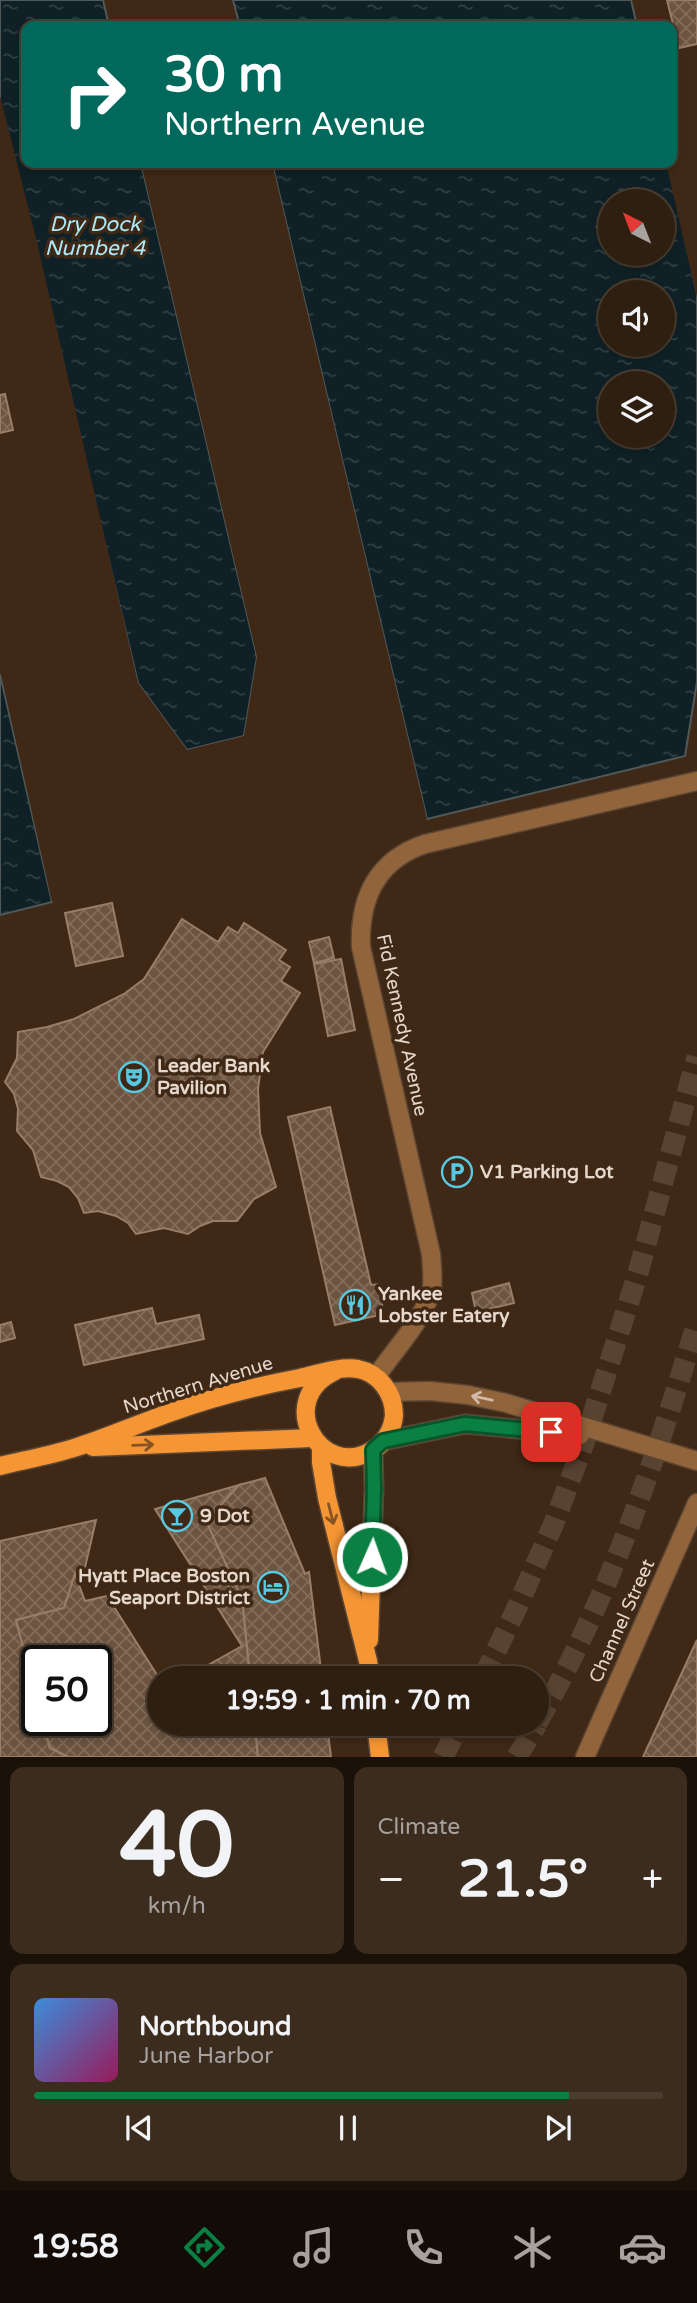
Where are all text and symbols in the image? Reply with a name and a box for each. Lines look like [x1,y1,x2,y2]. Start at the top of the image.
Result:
text: 30 m [164,46,283,105]
icon: right [49,49,140,140]
text: Northern Avenue [164,106,425,144]
north arrow [598,189,676,266]
map controls [598,189,675,448]
water label: Dry Dock Number 4 [45,212,146,261]
button: sound [598,280,675,357]
button: layers [598,371,675,448]
street label: Fid Kennedy Avenue [372,932,432,1118]
place label: Leader Bank Pavilion [157,1055,271,1099]
theatre icon: Leader Bank Pavilion [117,1060,151,1094]
parking icon: V1 Parking Lot [440,1155,474,1189]
place label: V1 Parking Lot [480,1161,614,1184]
place label: Yankee Lobster Eatery [378,1283,510,1328]
restaurant icon: Yankee Lobster Eatery [338,1288,372,1322]
street label: Northern Avenue [121,1352,275,1418]
one-way arrow [471,1391,494,1405]
pin [521,1402,581,1462]
icon: arrive [532,1413,570,1451]
one-way arrow [132,1438,155,1451]
bar icon: 9 Dot [160,1499,194,1533]
one-way arrow [325,1502,338,1525]
place label: 9 Dot [200,1505,250,1527]
position arrow [335,1520,409,1594]
street label: Channel Street [585,1556,659,1686]
place label: Hyatt Place Boston Seaport District [78,1565,251,1610]
hotel icon: Hyatt Place Boston Seaport District [256,1570,290,1604]
speed limit sign: 50 [21,1645,112,1736]
text: 19:59 · 1 min · 70 m [225,1685,471,1716]
text: 40 [120,1791,234,1901]
text: Climate [378,1813,460,1841]
text: 21.5° [458,1848,588,1911]
text: − [378,1857,405,1903]
text: + [642,1857,663,1903]
text: km/h [148,1892,206,1920]
text: Northbound [139,2011,291,2042]
text: June Harbor [139,2042,273,2070]
icon: previous [120,2109,158,2147]
icon: pause [329,2109,367,2147]
icon: next [539,2109,577,2147]
icon: directions [180,2223,229,2272]
icon: music [289,2223,338,2272]
icon: phone [399,2223,448,2272]
icon: climate [508,2223,557,2272]
icon: car [618,2223,667,2272]
text: 19:58 [30,2228,119,2266]

